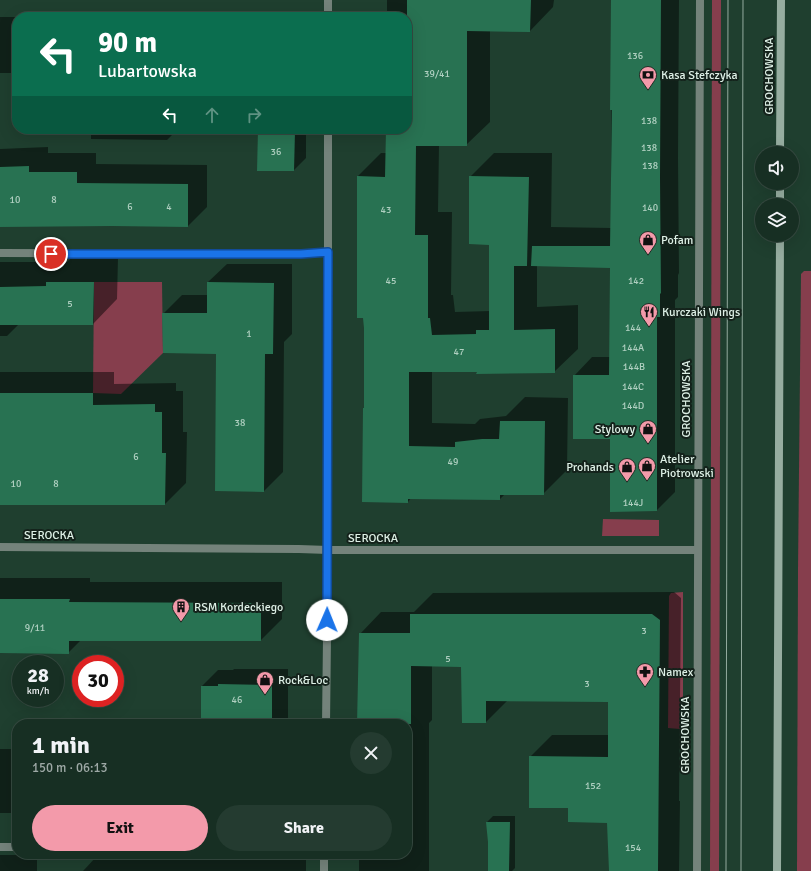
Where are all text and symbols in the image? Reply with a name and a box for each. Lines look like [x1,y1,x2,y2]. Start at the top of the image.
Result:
text: 90 m [98,26,157,60]
icon: left [32,28,84,80]
street label: GROCHOWSKA [762,37,777,115]
house number: 136 [627,50,643,62]
text: Lubartowska [98,60,197,82]
bank icon: Kasa Stefczyka [638,65,658,90]
house number: 39/41 [424,68,450,80]
place label: Kasa Stefczyka [661,68,738,83]
icon: left [159,104,181,126]
icon: ahead [201,104,223,126]
icon: right [243,104,265,126]
house number: 138 [641,115,657,127]
house number: 138 [641,142,657,154]
house number: 36 [271,146,281,158]
map controls [755,146,799,242]
button: sound [755,146,799,190]
house number: 138 [642,160,658,172]
house number: 10 [10,194,20,206]
house number: 8 [51,194,57,206]
button: layers [755,198,799,242]
house number: 6 [127,201,133,213]
house number: 4 [166,201,172,213]
house number: 140 [642,202,658,214]
house number: 43 [381,204,391,216]
shop icon: Pofam [638,230,658,255]
place label: Pofam [661,233,693,248]
pin [34,237,68,271]
icon: arrive [40,243,62,265]
house number: 45 [386,275,396,287]
house number: 142 [628,275,644,287]
house number: 5 [67,298,73,310]
restaurant icon: Kurczaki Wings [639,302,659,327]
place label: Kurczaki Wings [662,305,740,320]
house number: 144 [625,322,642,334]
house number: 1 [246,328,252,340]
house number: 144A [622,342,644,354]
house number: 47 [454,346,464,358]
street label: GROCHOWSKA [679,360,694,438]
house number: 144B [623,361,645,373]
house number: 144C [622,381,644,393]
house number: 144D [622,400,644,412]
house number: 38 [235,417,245,429]
shop icon: Stylowy [638,419,658,444]
place label: Stylowy [595,422,635,437]
house number: 6 [133,451,139,463]
place label: Atelier Piotrowski [660,452,714,481]
house number: 49 [448,456,458,468]
shop icon: Atelier Piotrowski [637,456,657,481]
shop icon: Prohands [617,457,637,482]
place label: Prohands [566,460,614,475]
house number: 10 [11,478,21,490]
house number: 8 [53,478,59,490]
house number: 144J [623,497,643,509]
street label: SEROCKA [24,528,75,543]
street label: SEROCKA [348,531,399,546]
building icon: RSM Kordeckiego [171,597,191,622]
position arrow [306,599,348,641]
place label: RSM Kordeckiego [194,600,283,615]
house number: 9/11 [25,622,45,634]
house number: 3 [641,625,647,637]
house number: 5 [445,653,451,665]
speed limit sign: 30 [72,655,124,707]
pharmacy icon: Namex [635,662,655,687]
text: 28 [27,663,49,688]
place label: Namex [658,665,694,680]
shop icon: Rock&Loc [255,670,275,695]
place label: Rock&Loc [278,673,328,688]
house number: 3 [584,678,590,690]
text: km/h [27,685,49,697]
house number: 46 [232,694,242,706]
street label: GROCHOWSKA [678,696,693,774]
text: 1 min [32,730,90,760]
button: close [350,732,392,774]
text: 150 m · 06:13 [32,760,108,776]
house number: 152 [585,780,601,792]
button: Exit [32,805,208,851]
button: Share [216,805,392,851]
house number: 154 [625,842,642,854]

